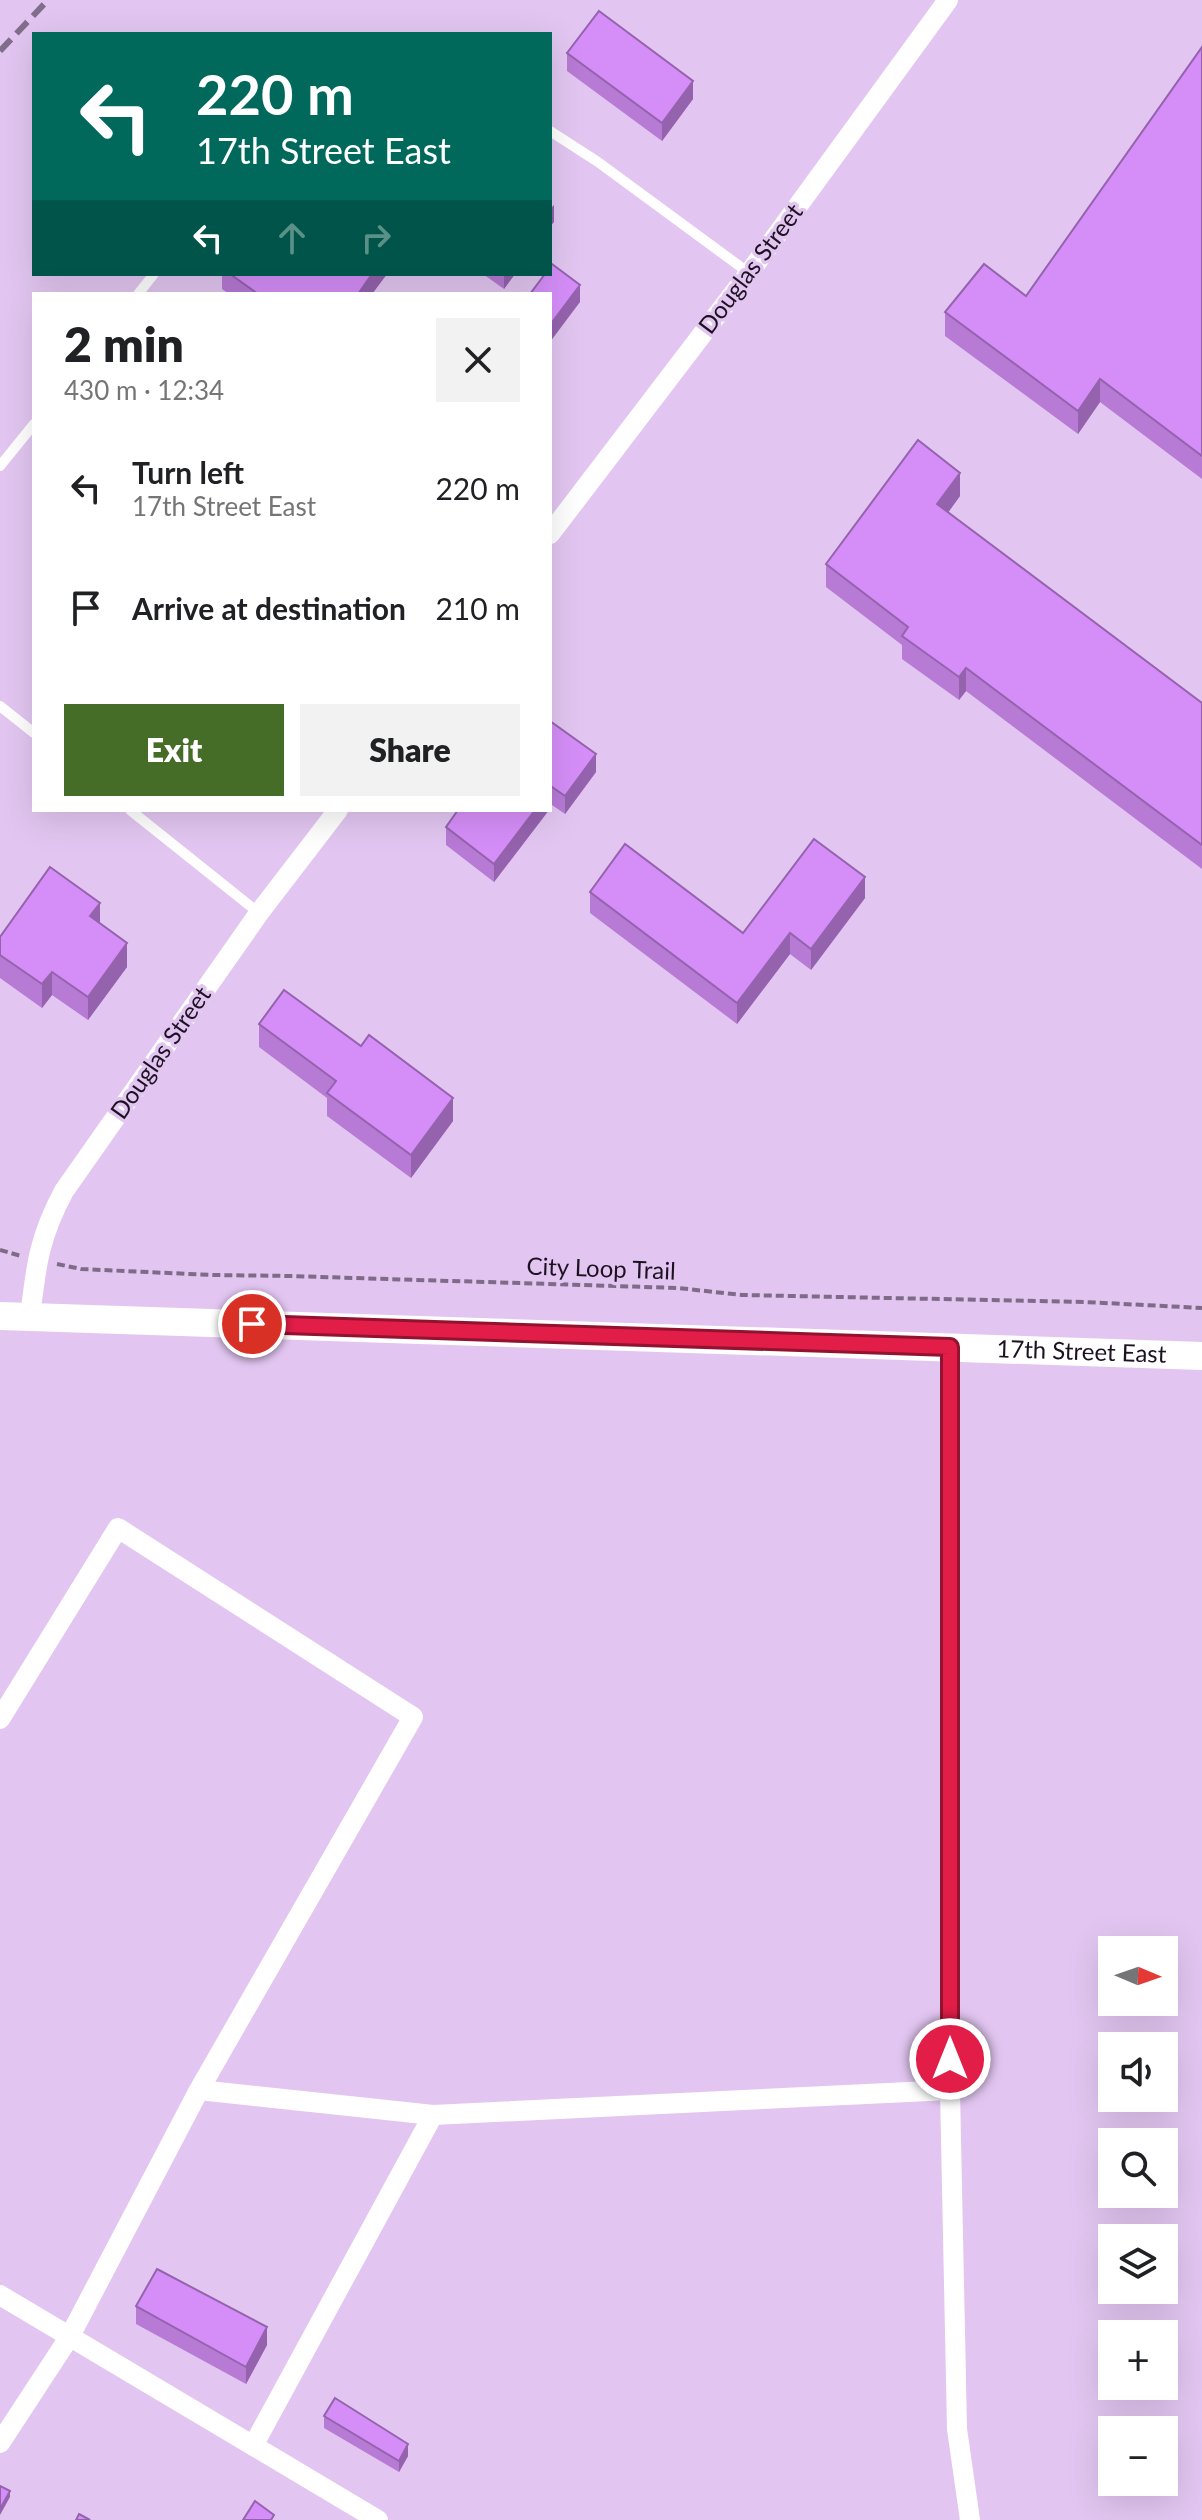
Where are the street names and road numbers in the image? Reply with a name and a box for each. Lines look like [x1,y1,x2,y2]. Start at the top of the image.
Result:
street label: Douglas Street [692,197,808,339]
street label: Douglas Street [103,980,216,1124]
street label: City Loop Trail [526,1250,676,1285]
street label: 17th Street East [996,1333,1167,1368]

